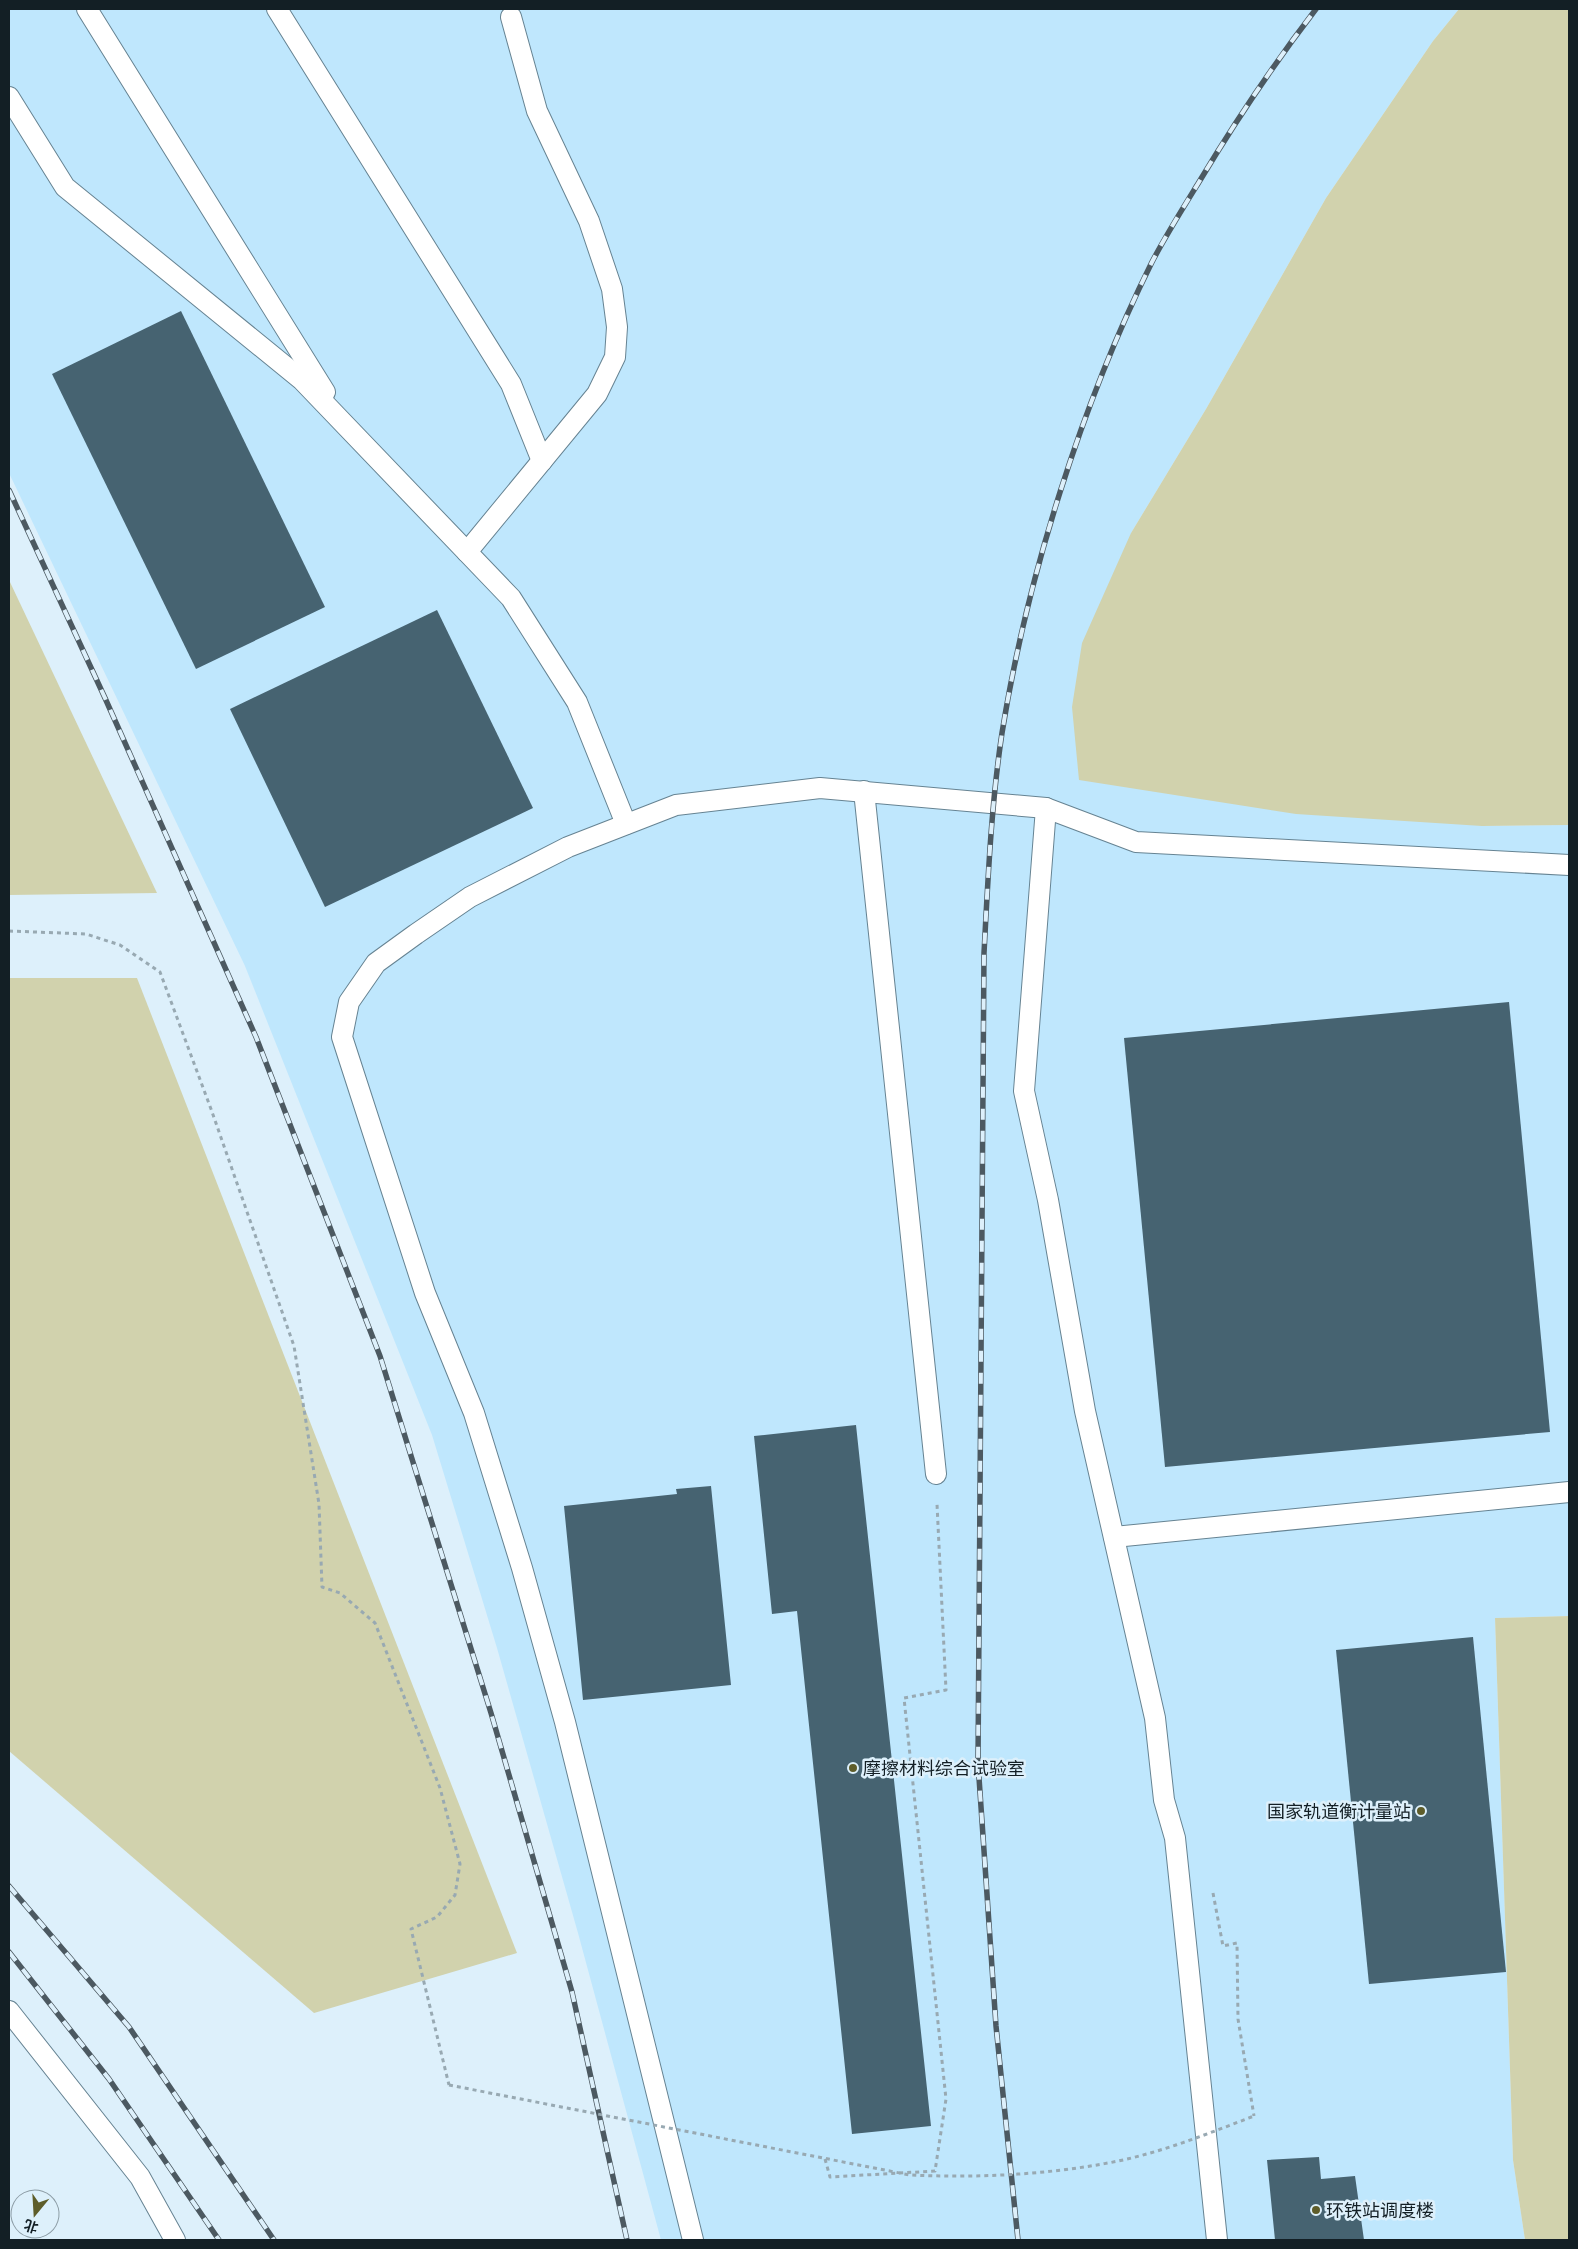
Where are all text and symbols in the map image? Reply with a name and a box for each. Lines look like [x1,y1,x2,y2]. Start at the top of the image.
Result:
place label: 摩擦材料综合试验室 [863,1758,1025,1779]
marker: 摩擦材料综合试验室 [847,1762,859,1774]
place label: 国家轨道衡计量站 [1267,1801,1411,1822]
marker: 国家轨道衡计量站 [1415,1805,1427,1817]
north arrow [10,2189,60,2239]
place label: 环铁站调度楼 [1326,2200,1434,2221]
marker: 环铁站调度楼 [1310,2204,1322,2216]
text: 北 [22,2217,40,2236]

